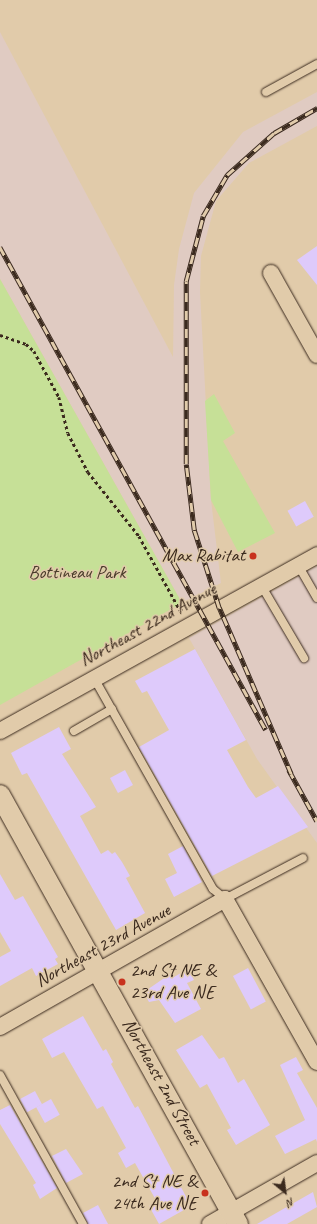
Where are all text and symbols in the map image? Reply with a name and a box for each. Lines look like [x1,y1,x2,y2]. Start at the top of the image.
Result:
place label: Max Rabitat [161,545,245,567]
marker: Max Rabitat [248,551,258,561]
park label: Bottineau Park [28,562,126,584]
street label: Northeast 22nd Avenue [76,578,220,672]
street label: Northeast 23rd Avenue [32,899,174,993]
place label: 2nd St NE & 23rd Ave NE [130,960,216,1004]
marker: 2nd St NE & 23rd Ave NE [117,977,127,987]
street label: Northeast 2nd Street [117,1014,205,1150]
place label: 2nd St NE & 24th Ave NE [111,1171,197,1215]
north arrow [265,1172,305,1212]
marker: 2nd St NE & 24th Ave NE [200,1188,210,1198]
text: N [284,1195,297,1210]

